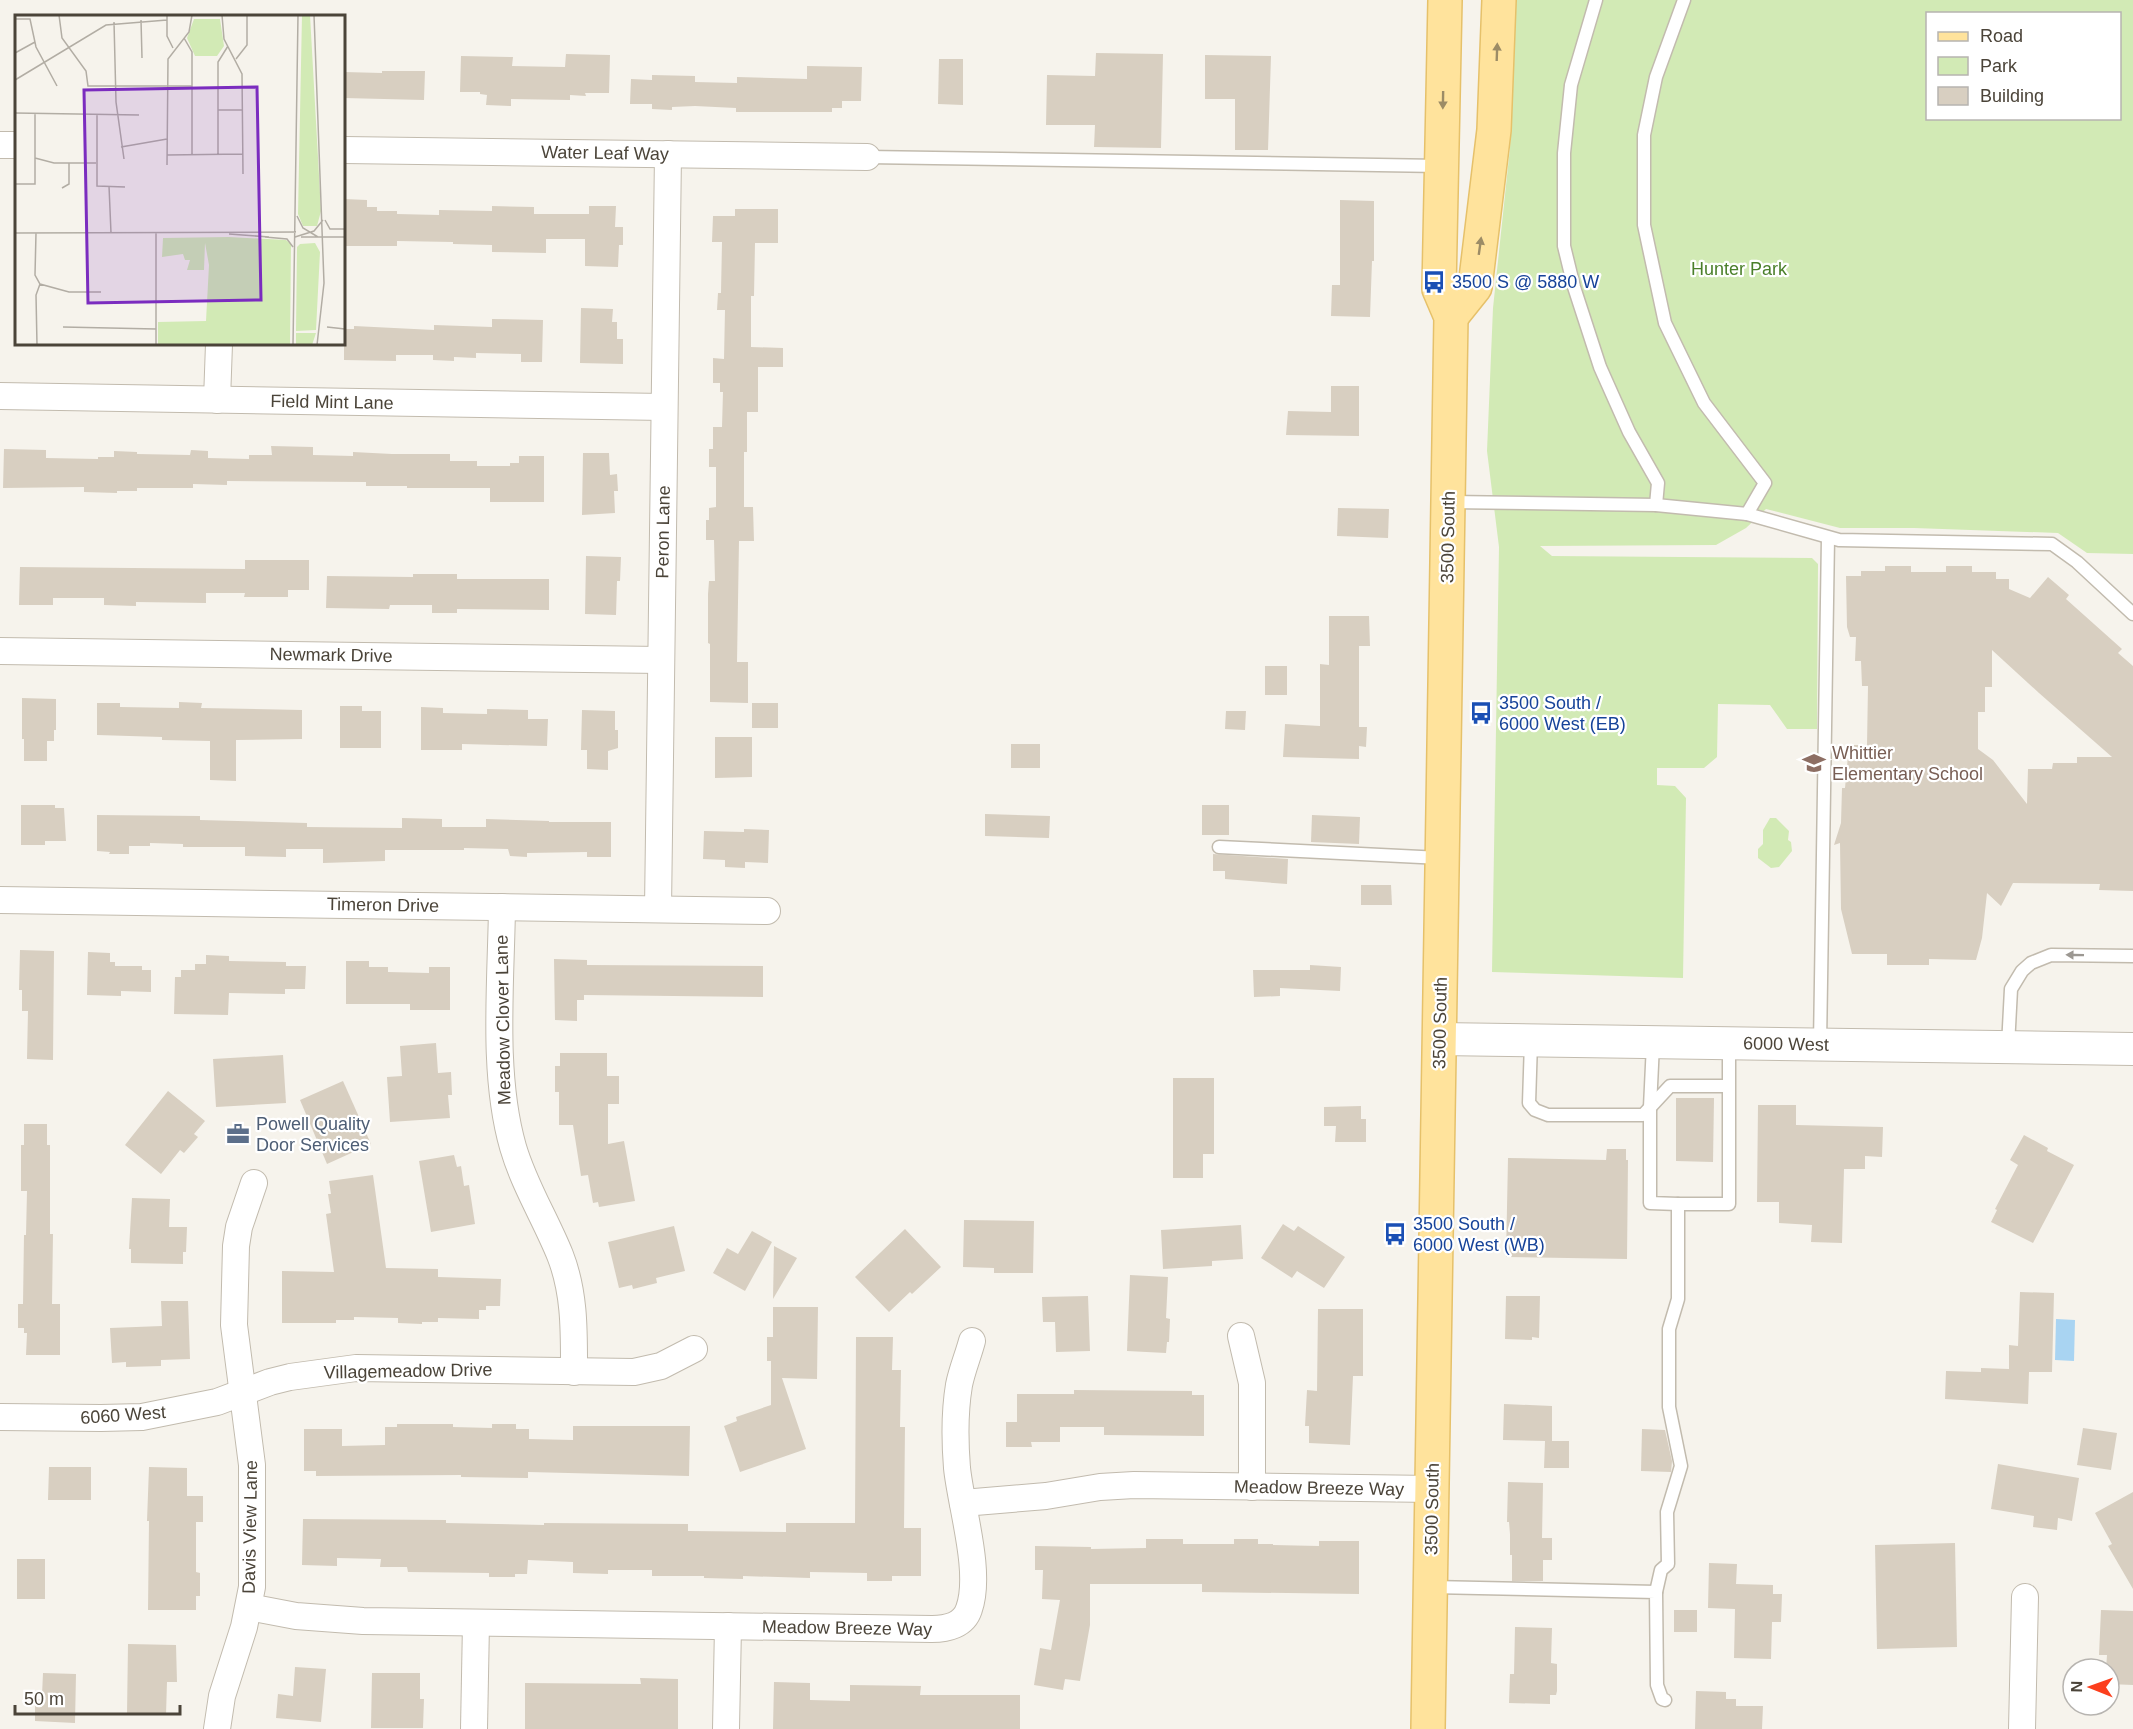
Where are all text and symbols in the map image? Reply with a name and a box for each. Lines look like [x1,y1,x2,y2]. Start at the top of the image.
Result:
legend [1926,12,2121,120]
inset map [15,15,345,345]
text: Road [1980,26,2023,46]
one-way arrow [1492,42,1501,61]
text: Park [1980,56,2018,76]
text: Building [1980,86,2044,106]
one-way arrow [1438,91,1448,110]
street label: Water Leaf Way [541,142,669,164]
one-way arrow [1475,236,1484,255]
park label: Hunter Park [1691,259,1788,279]
bus stop icon: 3500 S @ 5880 W [1421,269,1447,295]
place label: 3500 S @ 5880 W [1452,272,1599,292]
street label: Field Mint Lane [270,391,394,413]
street label: Peron Lane [652,485,674,579]
street label: 3500 South [1437,491,1459,583]
street label: Newmark Drive [269,644,393,666]
place label: 3500 South / 6000 West (EB) [1499,693,1626,734]
bus stop icon: 3500 South / 6000 West (EB) [1468,700,1494,726]
place label: Whittier Elementary School [1832,743,1983,784]
school or university icon: Whittier Elementary School [1801,750,1827,776]
street label: Timeron Drive [327,894,439,916]
street label: Meadow Clover Lane [492,935,514,1105]
one-way arrow [2065,950,2084,960]
street label: 3500 South [1429,977,1451,1069]
street label: 6000 West [1743,1033,1829,1055]
place label: Powell Quality Door Services [256,1114,370,1155]
office icon: Powell Quality Door Services [225,1121,251,1147]
place label: 3500 South / 6000 West (WB) [1413,1214,1545,1255]
bus stop icon: 3500 South / 6000 West (WB) [1382,1221,1408,1247]
street label: Villagemeadow Drive [323,1360,493,1382]
street label: 6060 West [80,1402,166,1428]
street label: Davis View Lane [239,1460,261,1594]
street label: 3500 South [1421,1463,1443,1555]
street label: Meadow Breeze Way [1234,1477,1404,1499]
street label: Meadow Breeze Way [762,1617,932,1639]
north arrow [2061,1657,2121,1717]
scale bar [15,1678,180,1716]
text: N [2068,1681,2085,1693]
text: 50 m [24,1689,64,1709]

